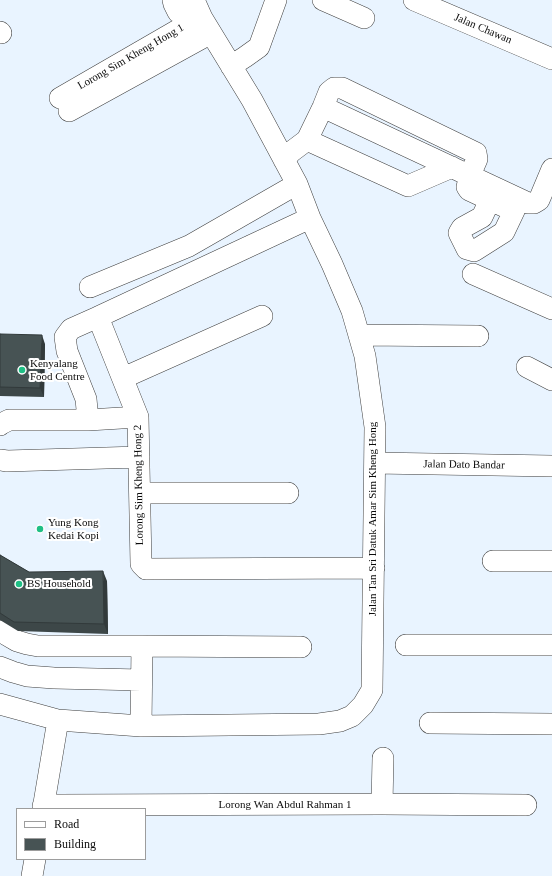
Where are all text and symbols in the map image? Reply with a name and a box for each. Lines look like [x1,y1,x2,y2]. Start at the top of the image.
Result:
street label: Jalan Chawan [452,11,514,47]
street label: Lorong Sim Kheng Hong 1 [76,21,186,93]
place label: Kenyalang Food Centre [30,357,85,383]
marker: Kenyalang Food Centre [17,365,27,375]
street label: Jalan Tan Sri Datuk Amar Sim Kheng Hong [366,422,380,616]
street label: Lorong Sim Kheng Hong 2 [131,425,147,545]
street label: Jalan Dato Bandar [423,458,505,472]
place label: Yung Kong Kedai Kopi [48,516,99,542]
marker: Yung Kong Kedai Kopi [35,524,45,534]
place label: BS Household [27,577,91,591]
marker: BS Household [14,579,24,589]
street label: Lorong Wan Abdul Rahman 1 [219,798,351,812]
legend [16,808,146,860]
text: Road [54,817,79,831]
text: Building [54,837,96,851]

